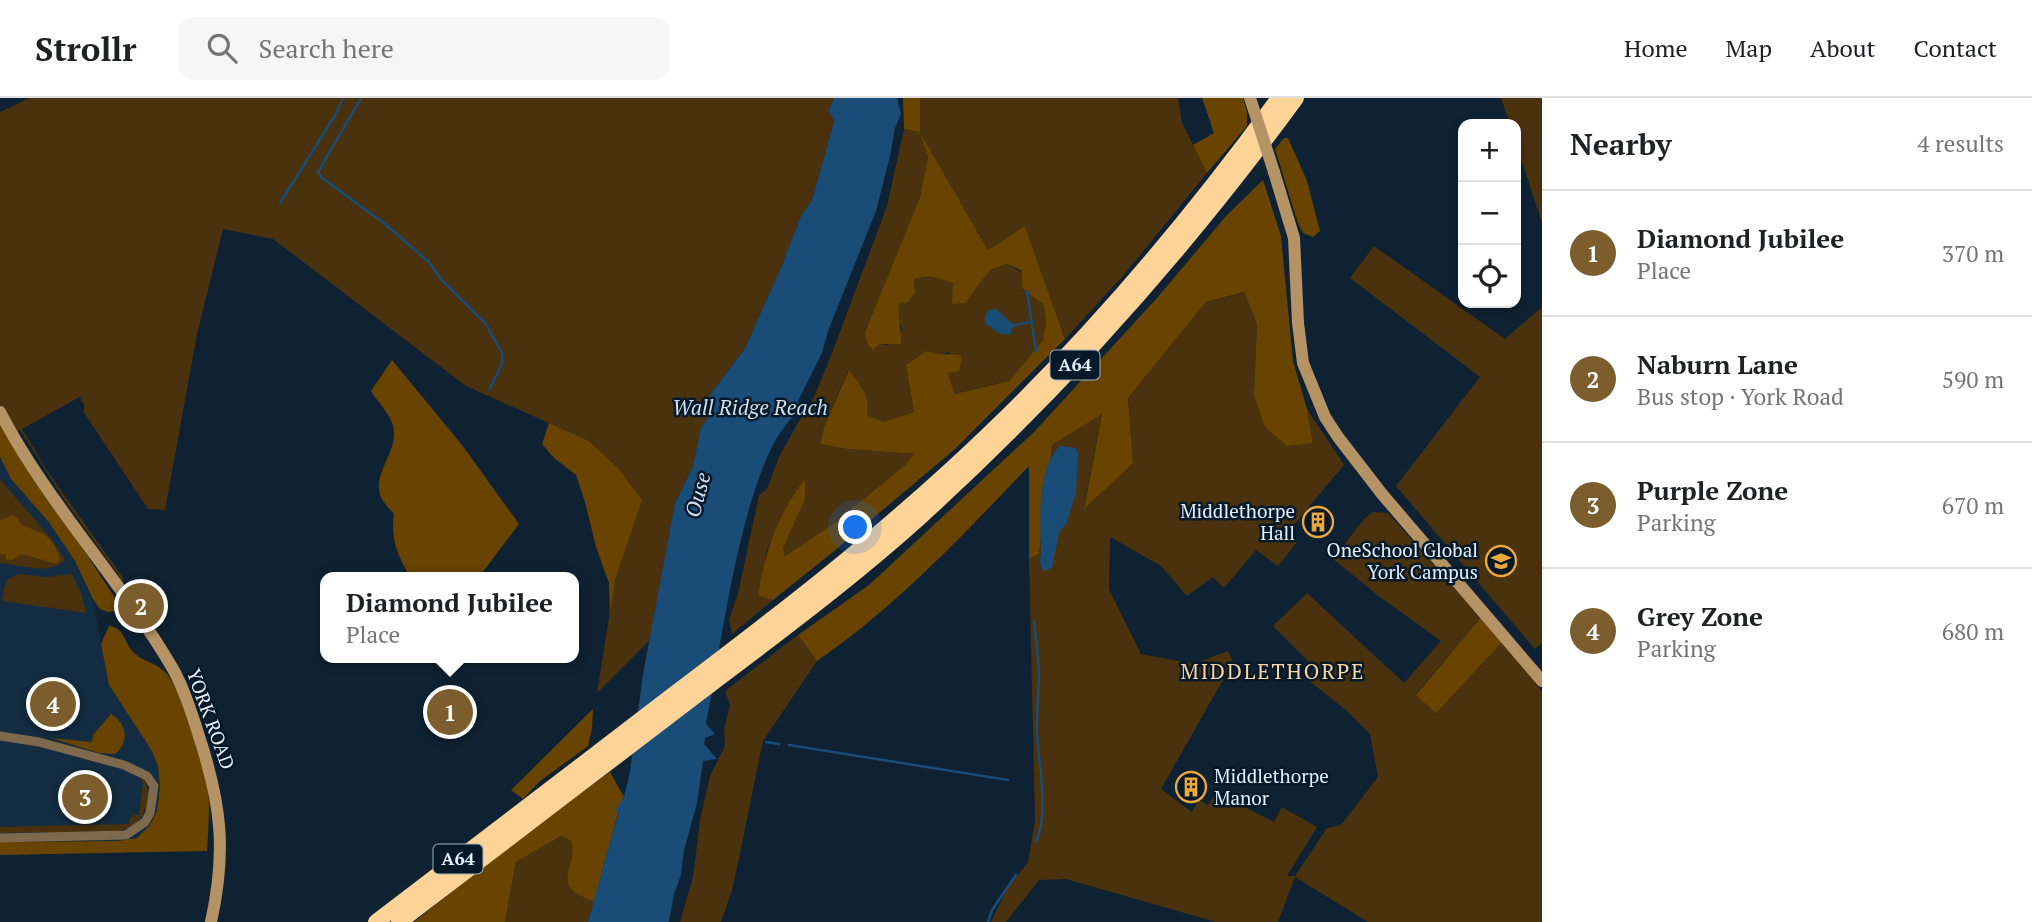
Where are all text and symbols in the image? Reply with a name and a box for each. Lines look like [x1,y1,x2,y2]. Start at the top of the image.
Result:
search box [179,17,669,80]
text: Strollr [35,27,137,70]
icon: search [203,29,241,67]
text: Search here [259,31,394,65]
text: Home [1624,32,1688,64]
text: Map [1726,32,1772,64]
text: About [1810,32,1876,64]
text: Contact [1914,32,1997,64]
map controls [1458,119,1521,308]
button: + [1458,119,1521,182]
text: Nearby [1570,124,1672,164]
text: 4 results [1917,128,2004,159]
button: − [1458,182,1521,245]
text: Diamond Jubilee [1637,221,1844,255]
text: 1 [1587,238,1600,269]
text: 370 m [1942,238,2004,269]
button: locate [1458,245,1521,308]
text: Place [1637,255,1691,286]
text: Naburn Lane [1637,347,1798,381]
road number: A64 [1050,351,1100,380]
text: 2 [1587,364,1600,395]
text: 590 m [1942,364,2004,395]
text: Bus stop · York Road [1637,381,1844,412]
water label: Wall Ridge Reach [672,393,828,421]
water label: Ouse [678,469,717,520]
text: Purple Zone [1637,473,1788,507]
text: 3 [1587,490,1600,521]
text: 670 m [1942,490,2004,521]
place label: Middlethorpe Hall [1180,498,1295,545]
building icon: Middlethorpe Hall [1301,505,1335,539]
text: Parking [1637,507,1716,538]
your location [838,510,872,544]
place label: OneSchool Global York Campus [1327,537,1478,584]
school or university icon: OneSchool Global York Campus [1484,544,1518,578]
popup [320,572,579,663]
pin: 2 [118,580,164,632]
text: Diamond Jubilee [346,585,553,619]
text: Grey Zone [1637,599,1763,633]
text: 4 [1587,616,1600,647]
text: 680 m [1942,616,2004,647]
text: Place [346,619,400,650]
text: Parking [1637,633,1716,664]
district label: MIDDLETHORPE [1180,657,1366,685]
street label: YORK ROAD [182,665,241,773]
pin: 4 [30,678,76,730]
pin: 1 [427,686,473,738]
place label: Middlethorpe Manor [1214,763,1329,810]
building icon: Middlethorpe Manor [1174,770,1208,804]
pin: 3 [62,771,108,823]
road number: A64 [434,844,482,874]

